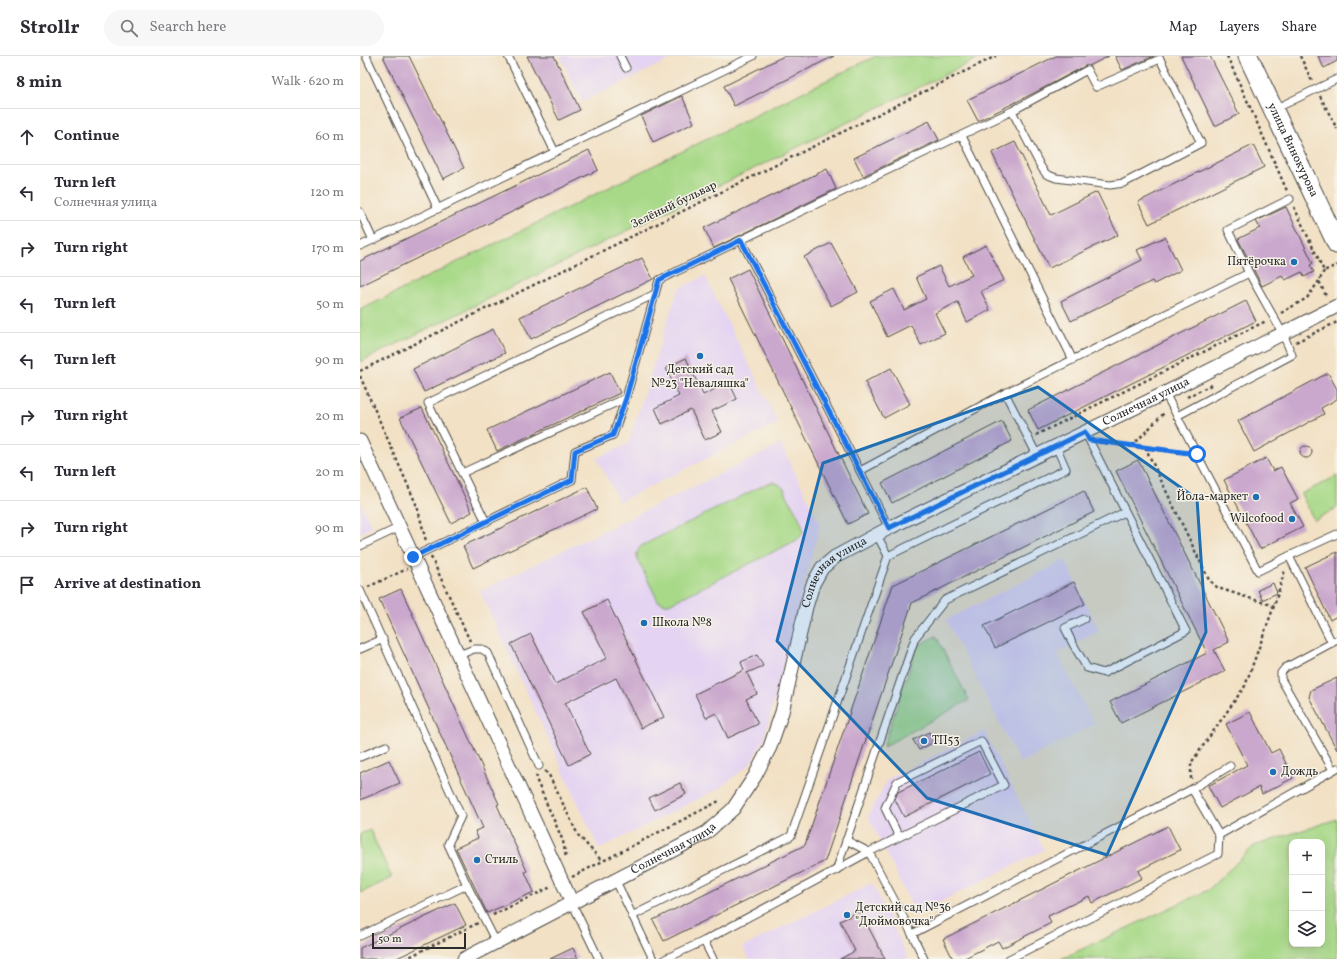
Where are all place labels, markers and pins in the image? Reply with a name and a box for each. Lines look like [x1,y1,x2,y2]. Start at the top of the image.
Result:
place label: Пятёрочка [1227,254,1286,270]
marker: Пятёрочка [1289,257,1299,267]
marker: Детский сад №23 "Неваляшка" [695,351,705,361]
place label: Детский сад №23 "Неваляшка" [651,362,749,392]
place label: Йола-маркет [1176,488,1248,505]
marker: Йола-маркет [1251,492,1261,502]
place label: Wilcofood [1230,511,1284,527]
marker: Wilcofood [1287,514,1297,524]
place label: Школа №8 [652,615,712,631]
marker: Школа №8 [639,618,649,628]
place label: ТП53 [932,733,960,749]
marker: ТП53 [919,736,929,746]
place label: Дождь [1281,764,1318,780]
marker: Дождь [1268,767,1278,777]
place label: Стиль [485,852,518,868]
marker: Стиль [472,855,482,865]
place label: Детский сад №36 "Дюймовочка" [855,900,951,930]
marker: Детский сад №36 "Дюймовочка" [842,910,852,920]

